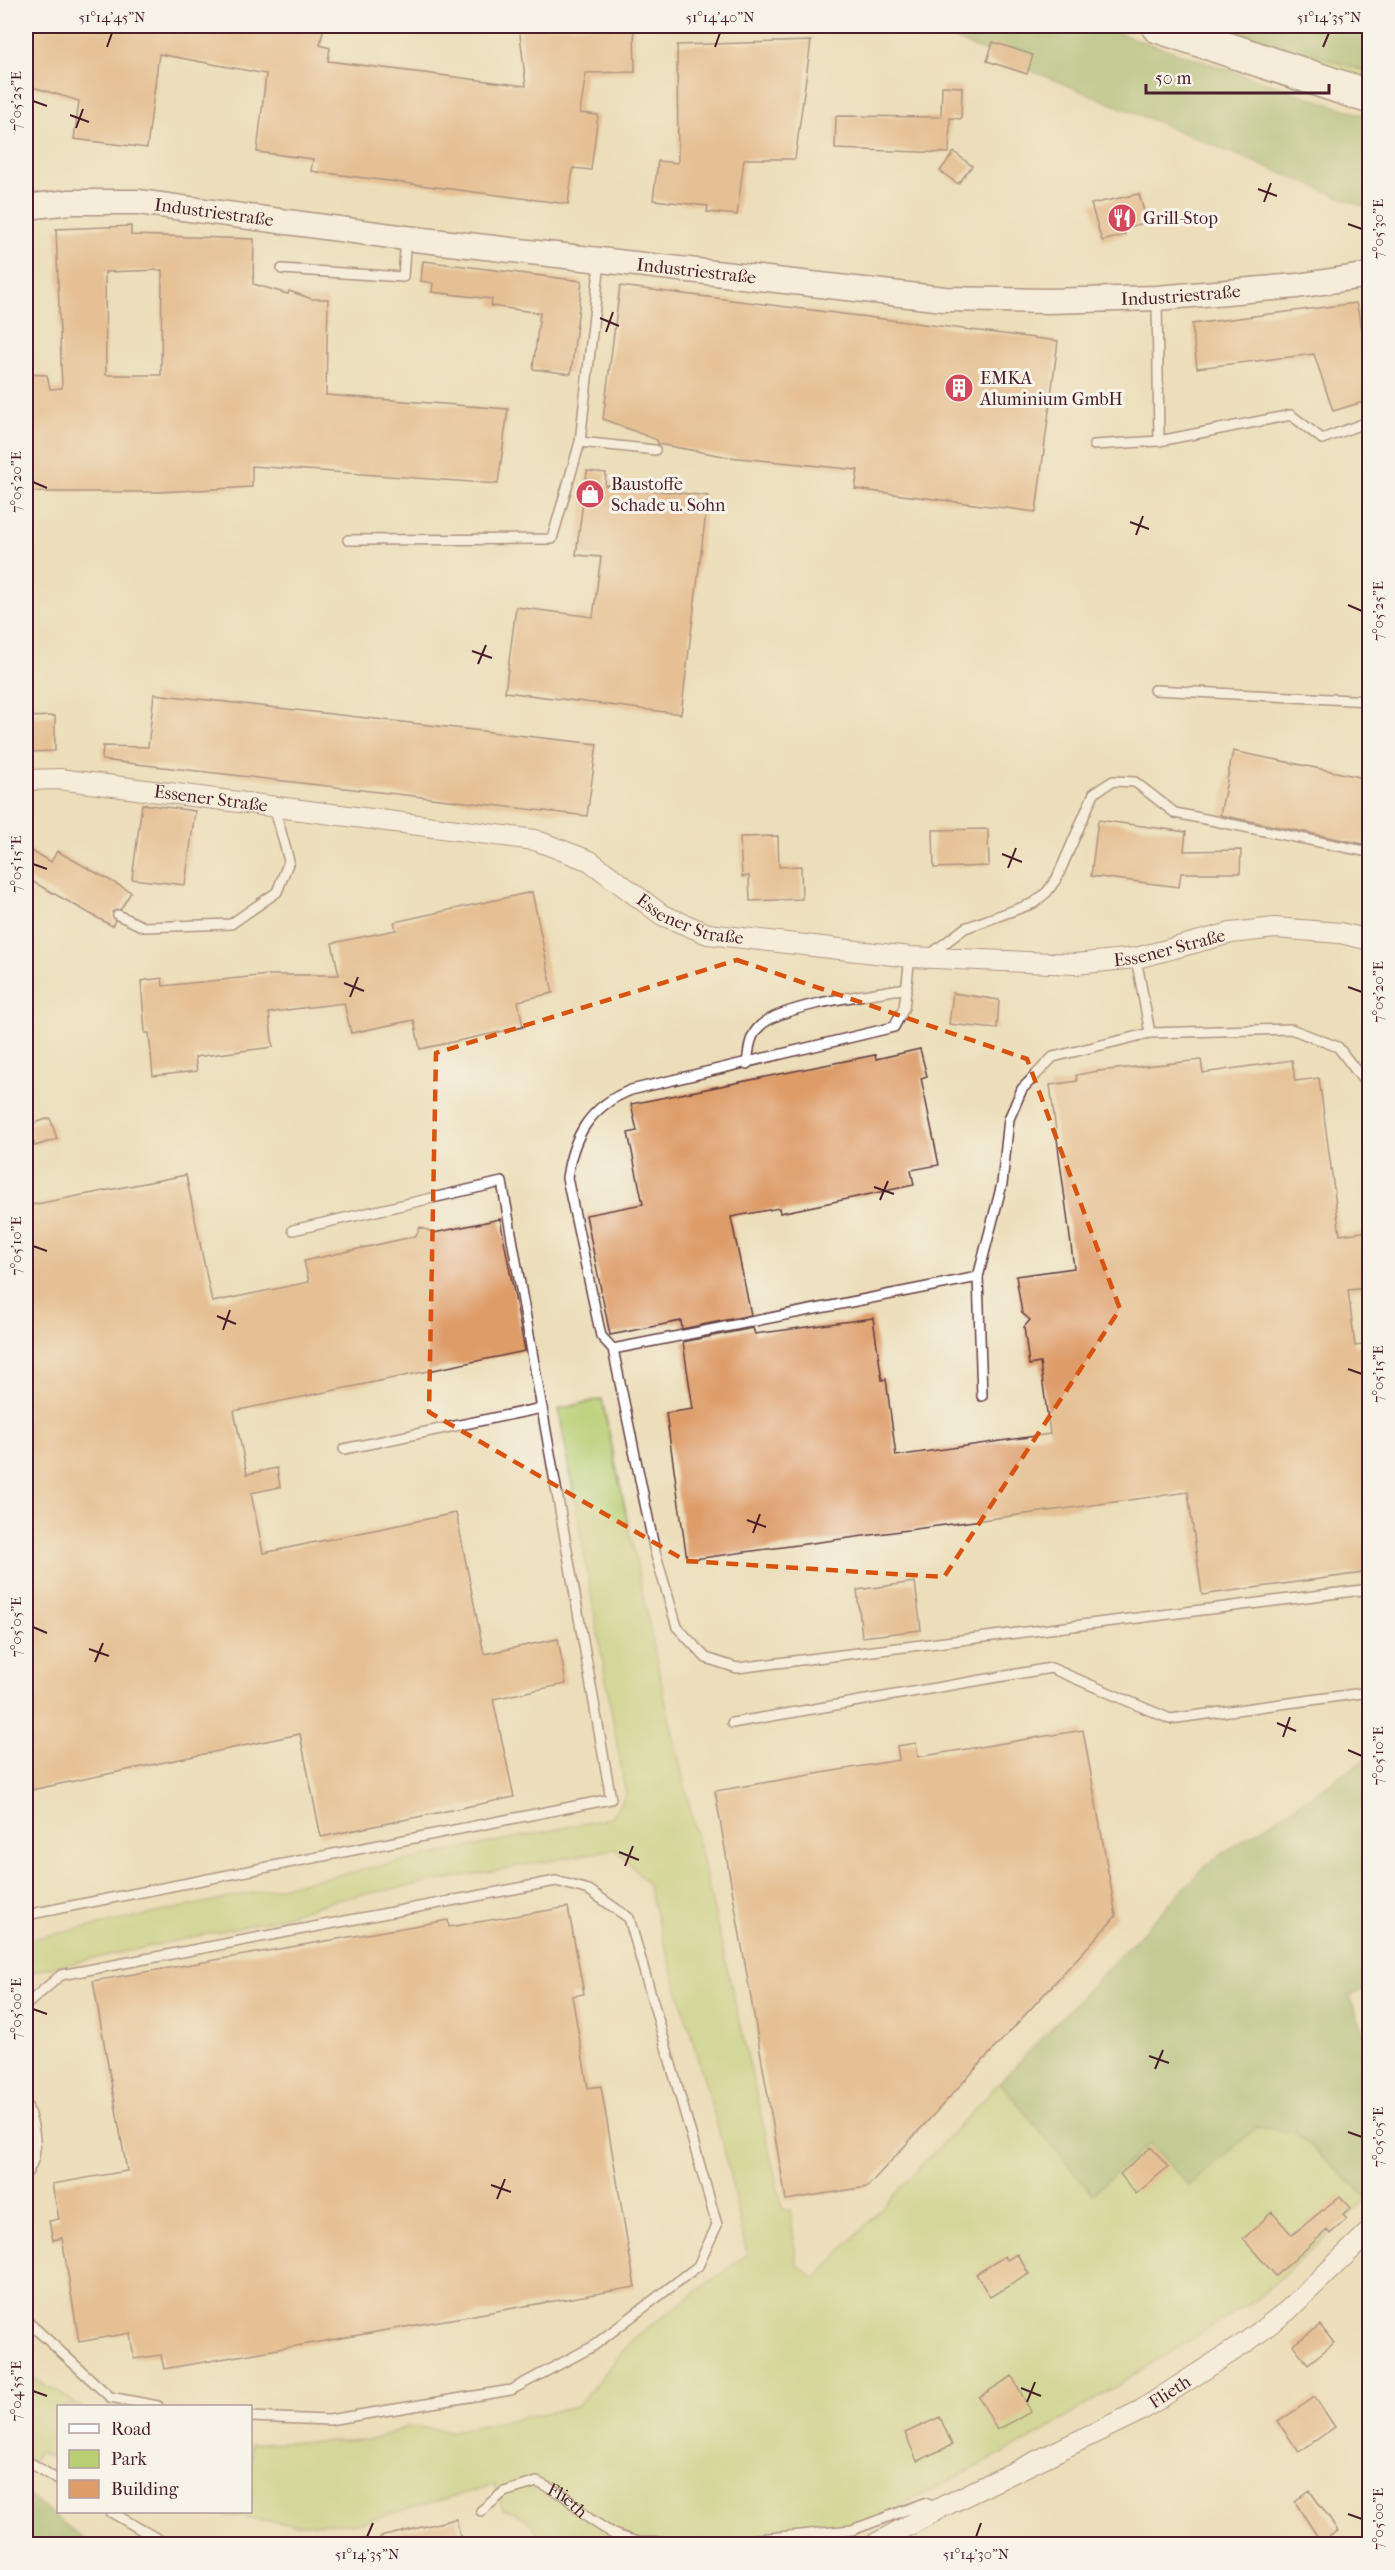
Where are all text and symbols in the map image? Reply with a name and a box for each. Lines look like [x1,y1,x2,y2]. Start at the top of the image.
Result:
text: 51°14'45"N [79,8,146,26]
text: 51°14'40"N [685,8,755,26]
text: 51°14'35"N [1297,8,1362,26]
scale bar [1146,57,1329,95]
text: 50 m [1155,68,1192,89]
text: 7°05'25"E [7,71,25,131]
street label: Industriestraße [153,194,275,231]
text: 7°05'30"E [1369,199,1387,259]
restaurant icon: Grill-Stop [1106,202,1138,234]
place label: Grill-Stop [1143,208,1218,229]
street label: Industriestraße [636,254,757,289]
street label: Industriestraße [1121,281,1242,310]
place label: EMKA Aluminium GmbH [979,368,1123,410]
building icon: EMKA Aluminium GmbH [943,372,975,404]
text: 7°05'20"E [7,451,25,513]
place label: Baustoffe Schade u. Sohn [611,474,726,516]
shop icon: Baustoffe Schade u. Sohn [574,478,606,510]
text: 7°05'25"E [1369,581,1387,641]
street label: Essener Straße [153,781,269,817]
text: 7°05'15"E [7,835,25,893]
street label: Essener Straße [632,890,745,949]
street label: Essener Straße [1113,925,1228,971]
text: 7°05'20"E [1369,961,1387,1023]
text: 7°05'10"E [7,1216,25,1276]
text: 7°05'15"E [1369,1345,1387,1403]
text: 7°05'05"E [7,1597,25,1657]
text: 7°05'10"E [1369,1726,1387,1786]
text: 7°05'00"E [7,1978,25,2040]
text: 7°05'05"E [1369,2107,1387,2167]
text: 7°04'55"E [7,2361,25,2421]
street label: Flieth [1145,2371,1195,2413]
legend [57,2405,252,2513]
text: Road [111,2419,151,2440]
text: Park [111,2449,148,2470]
text: Building [111,2479,179,2500]
street label: Flieth [544,2479,592,2523]
text: 7°05'00"E [1369,2488,1387,2550]
text: 51°14'35"N [335,2545,400,2563]
text: 51°14'30"N [943,2545,1010,2563]

